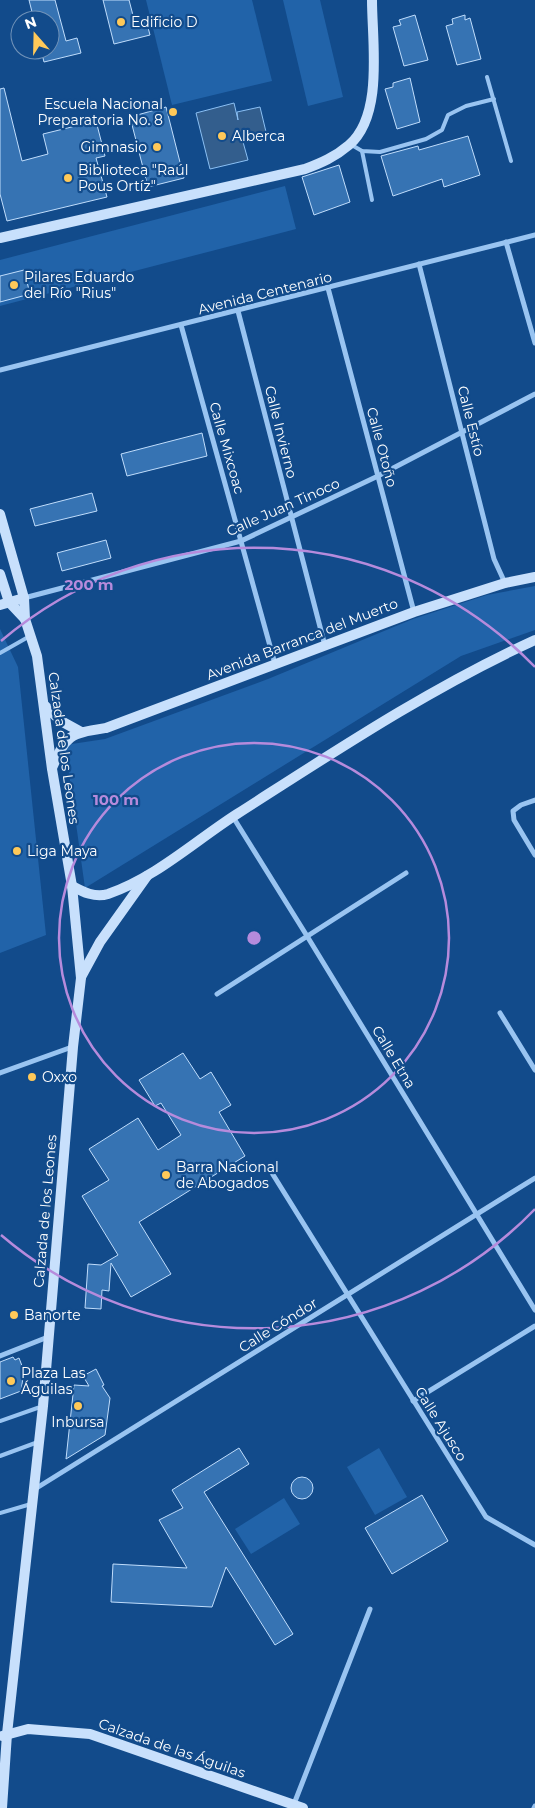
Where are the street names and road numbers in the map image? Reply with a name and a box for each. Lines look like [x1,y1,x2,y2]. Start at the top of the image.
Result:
street label: Avenida Centenario [196,268,334,318]
street label: Calle Invierno [261,384,301,480]
street label: Calle Estío [454,384,489,458]
street label: Calle Mixcoac [205,400,249,496]
street label: Calle Otoño [363,405,401,489]
street label: Calle Juan Tinoco [224,474,343,540]
street label: Avenida Barranca del Muerto [204,594,401,684]
street label: Calzada de los Leones [44,671,84,825]
street label: Calle Etna [368,1022,420,1092]
street label: Calzada de los Leones [29,1134,61,1288]
street label: Calle Cóndor [235,1293,321,1356]
street label: Calle Ajusco [411,1383,471,1465]
street label: Calzada de las Águilas [96,1714,248,1782]

